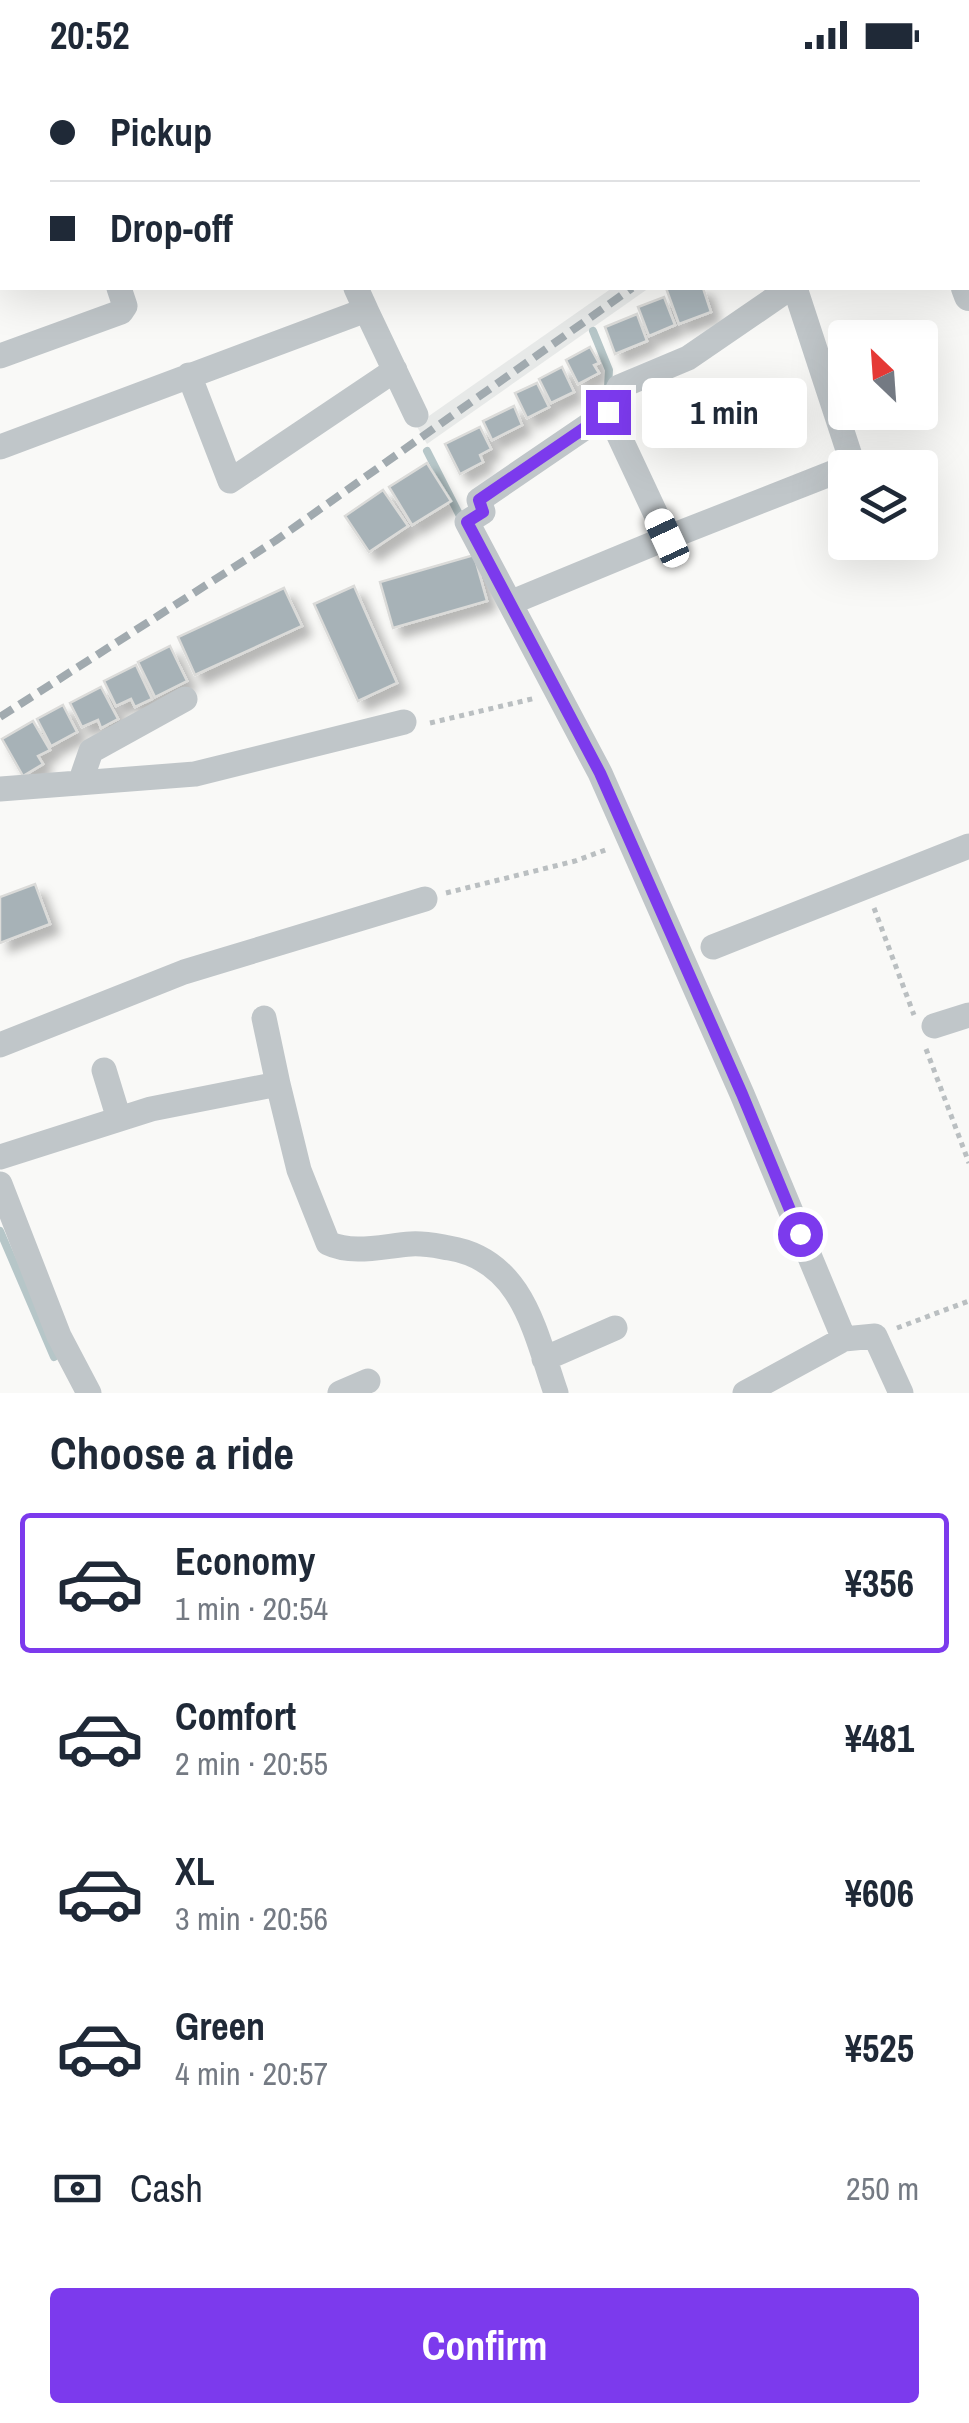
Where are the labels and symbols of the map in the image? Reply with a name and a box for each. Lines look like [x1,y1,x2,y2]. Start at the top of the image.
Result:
north arrow [828,320,938,430]
callout: 1 min [643,377,808,447]
route end [586,390,631,435]
car [641,504,693,572]
route start [778,1212,823,1257]

